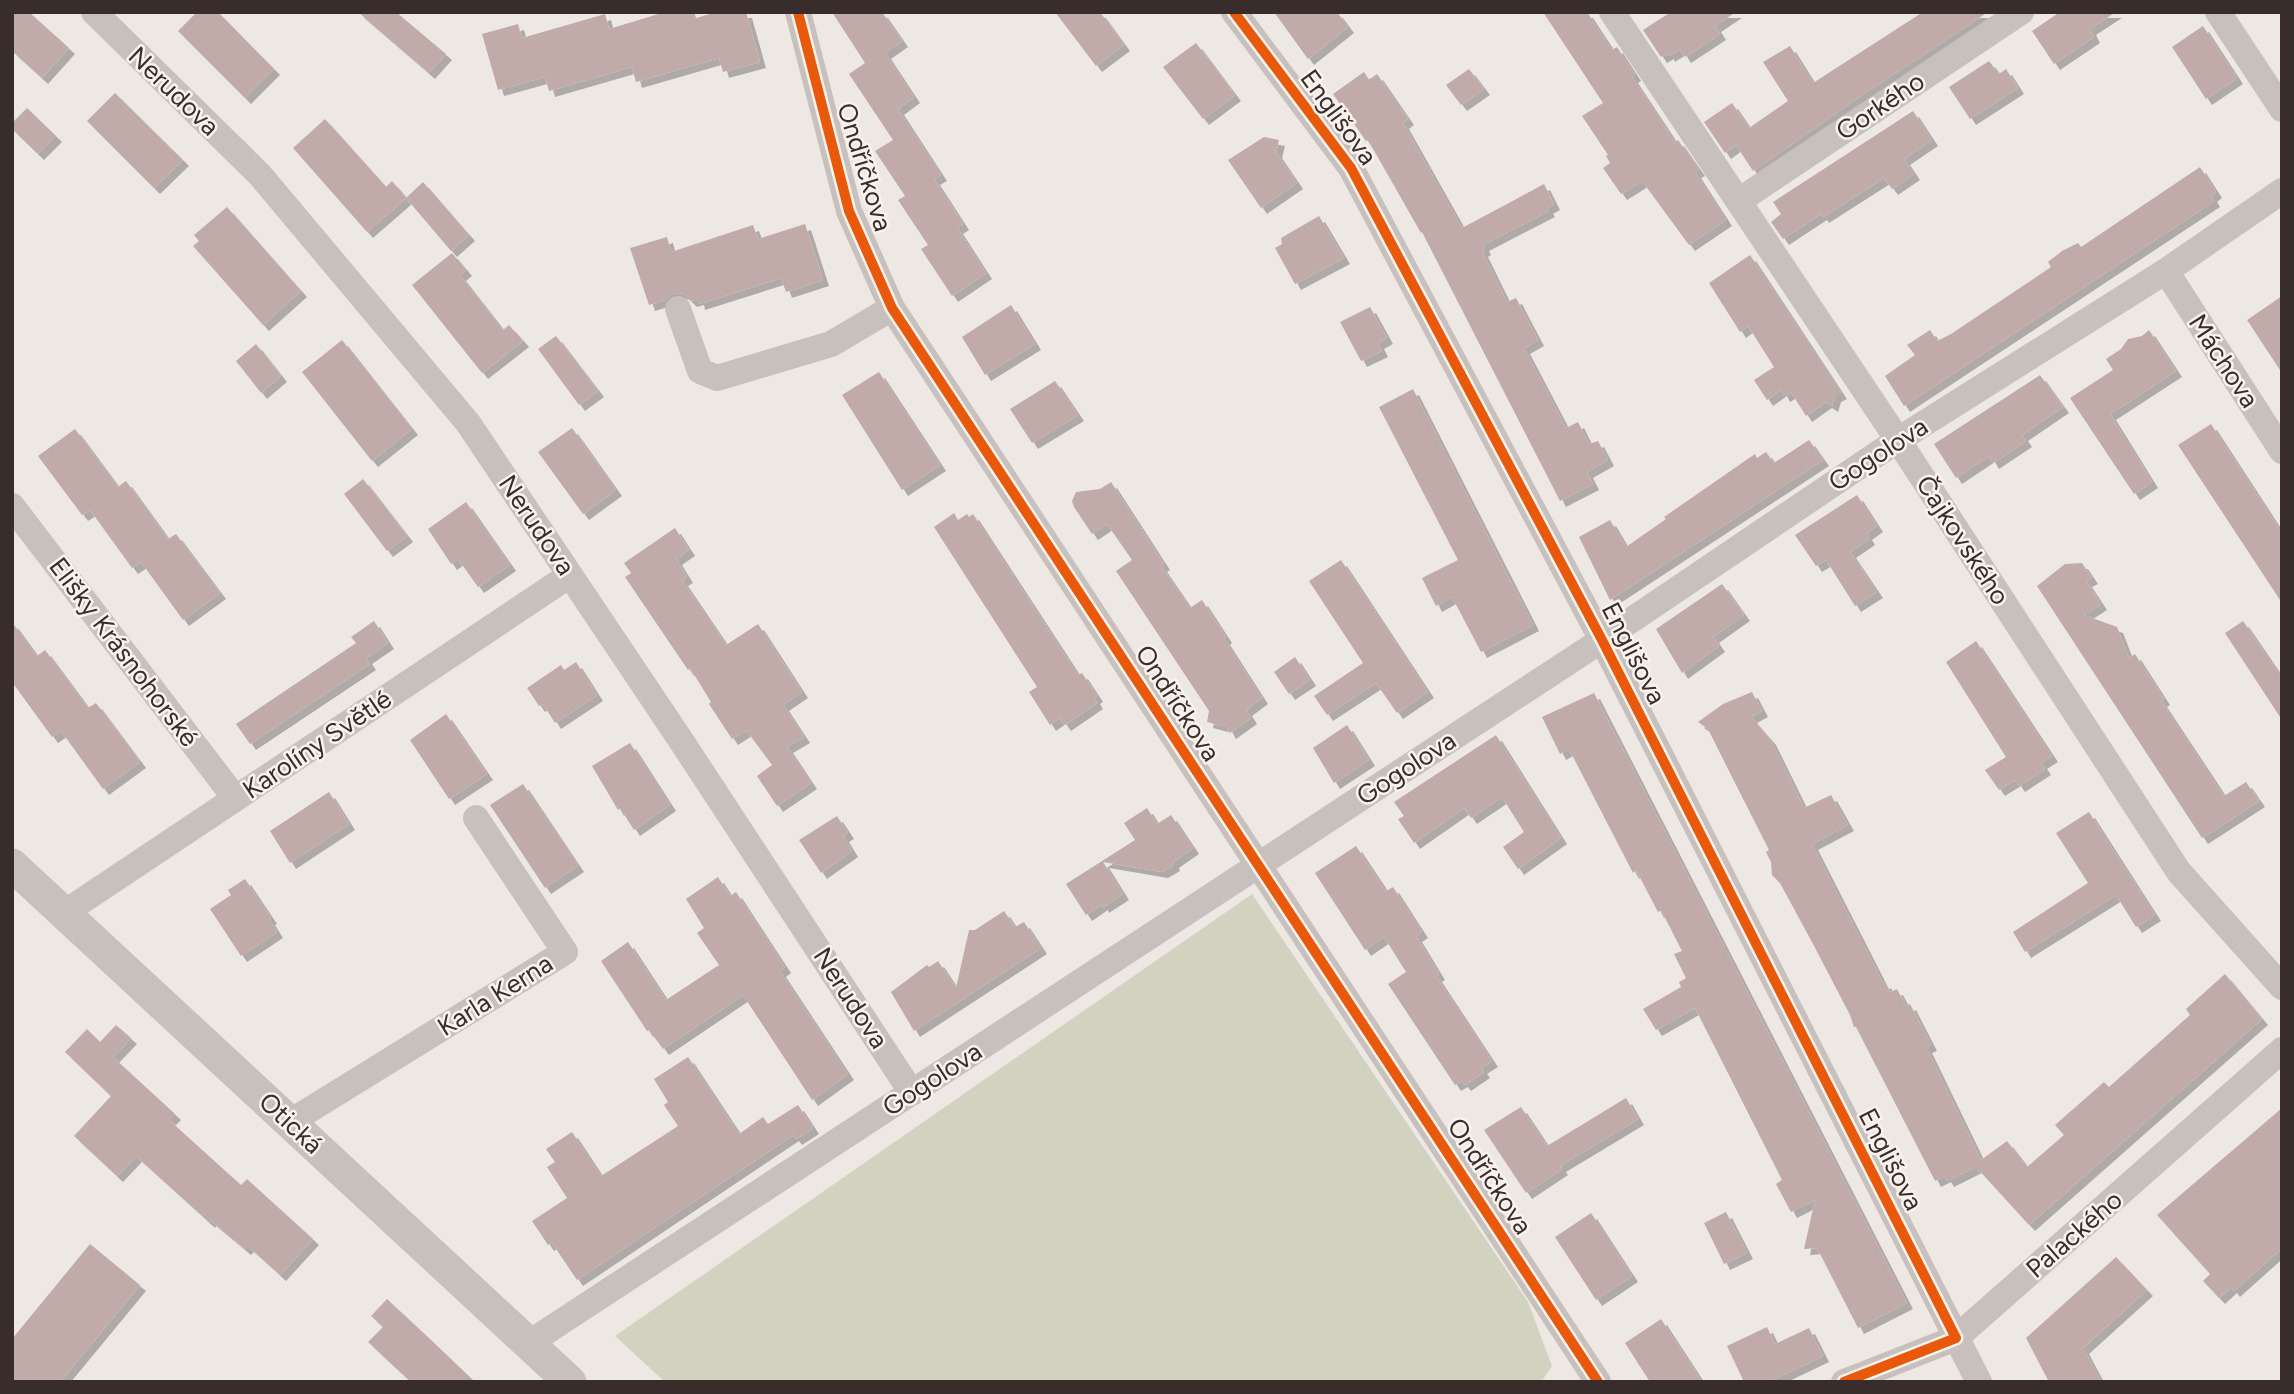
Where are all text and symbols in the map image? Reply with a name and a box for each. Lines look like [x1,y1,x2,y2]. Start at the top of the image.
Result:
street label: Nerudova [122,40,226,142]
street label: Englišova [1294,63,1384,171]
street label: Gorkého [1830,65,1930,147]
street label: Ondříčkova [830,99,900,235]
street label: Máchova [2182,308,2266,414]
street label: Gogolova [1822,410,1934,498]
street label: Nerudova [492,469,582,581]
street label: Čajkovského [1909,469,2017,611]
street label: Elišky Krásnohorské [42,551,206,753]
street label: Englišova [1595,597,1673,709]
street label: Ondříčkova [1129,639,1227,767]
street label: Karolíny Světlé [237,683,397,805]
street label: Gogolova [1350,724,1462,812]
street label: Nerudova [807,941,895,1055]
street label: Karla Kerna [432,947,558,1043]
street label: Gogolova [876,1035,988,1123]
street label: Otická [252,1085,330,1161]
street label: Englišova [1852,1103,1930,1215]
street label: Ondříčkova [1441,1112,1539,1240]
street label: Palackého [2019,1183,2129,1285]

